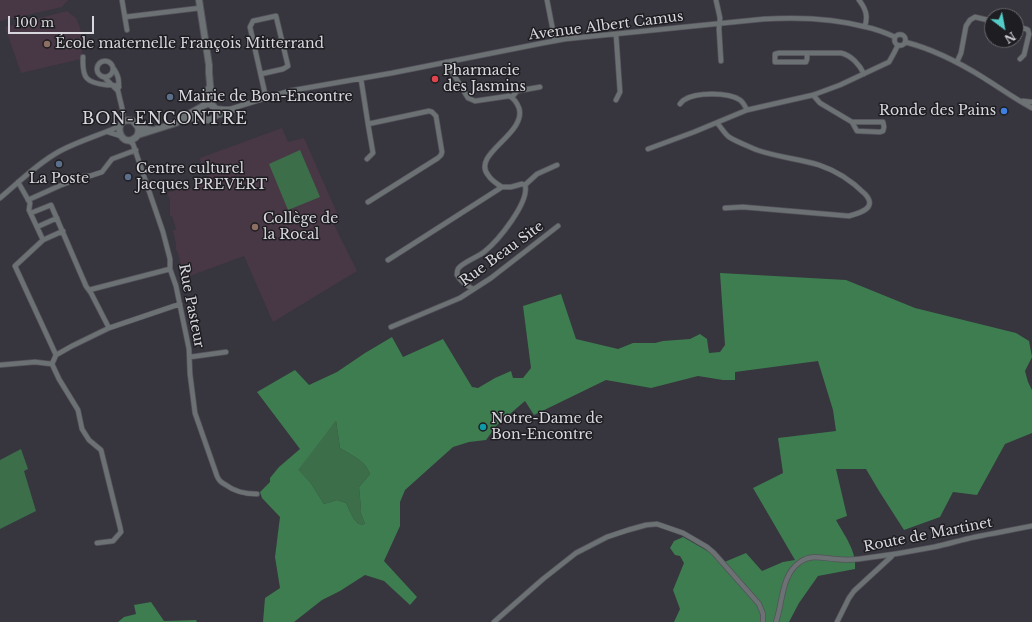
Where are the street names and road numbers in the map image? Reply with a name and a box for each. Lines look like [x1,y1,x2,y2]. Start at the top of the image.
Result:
street label: Avenue Albert Camus [528,8,684,44]
street label: Rue Beau Site [457,218,547,290]
street label: Rue Pasteur [175,262,207,350]
street label: Route de Martinet [862,514,994,556]

